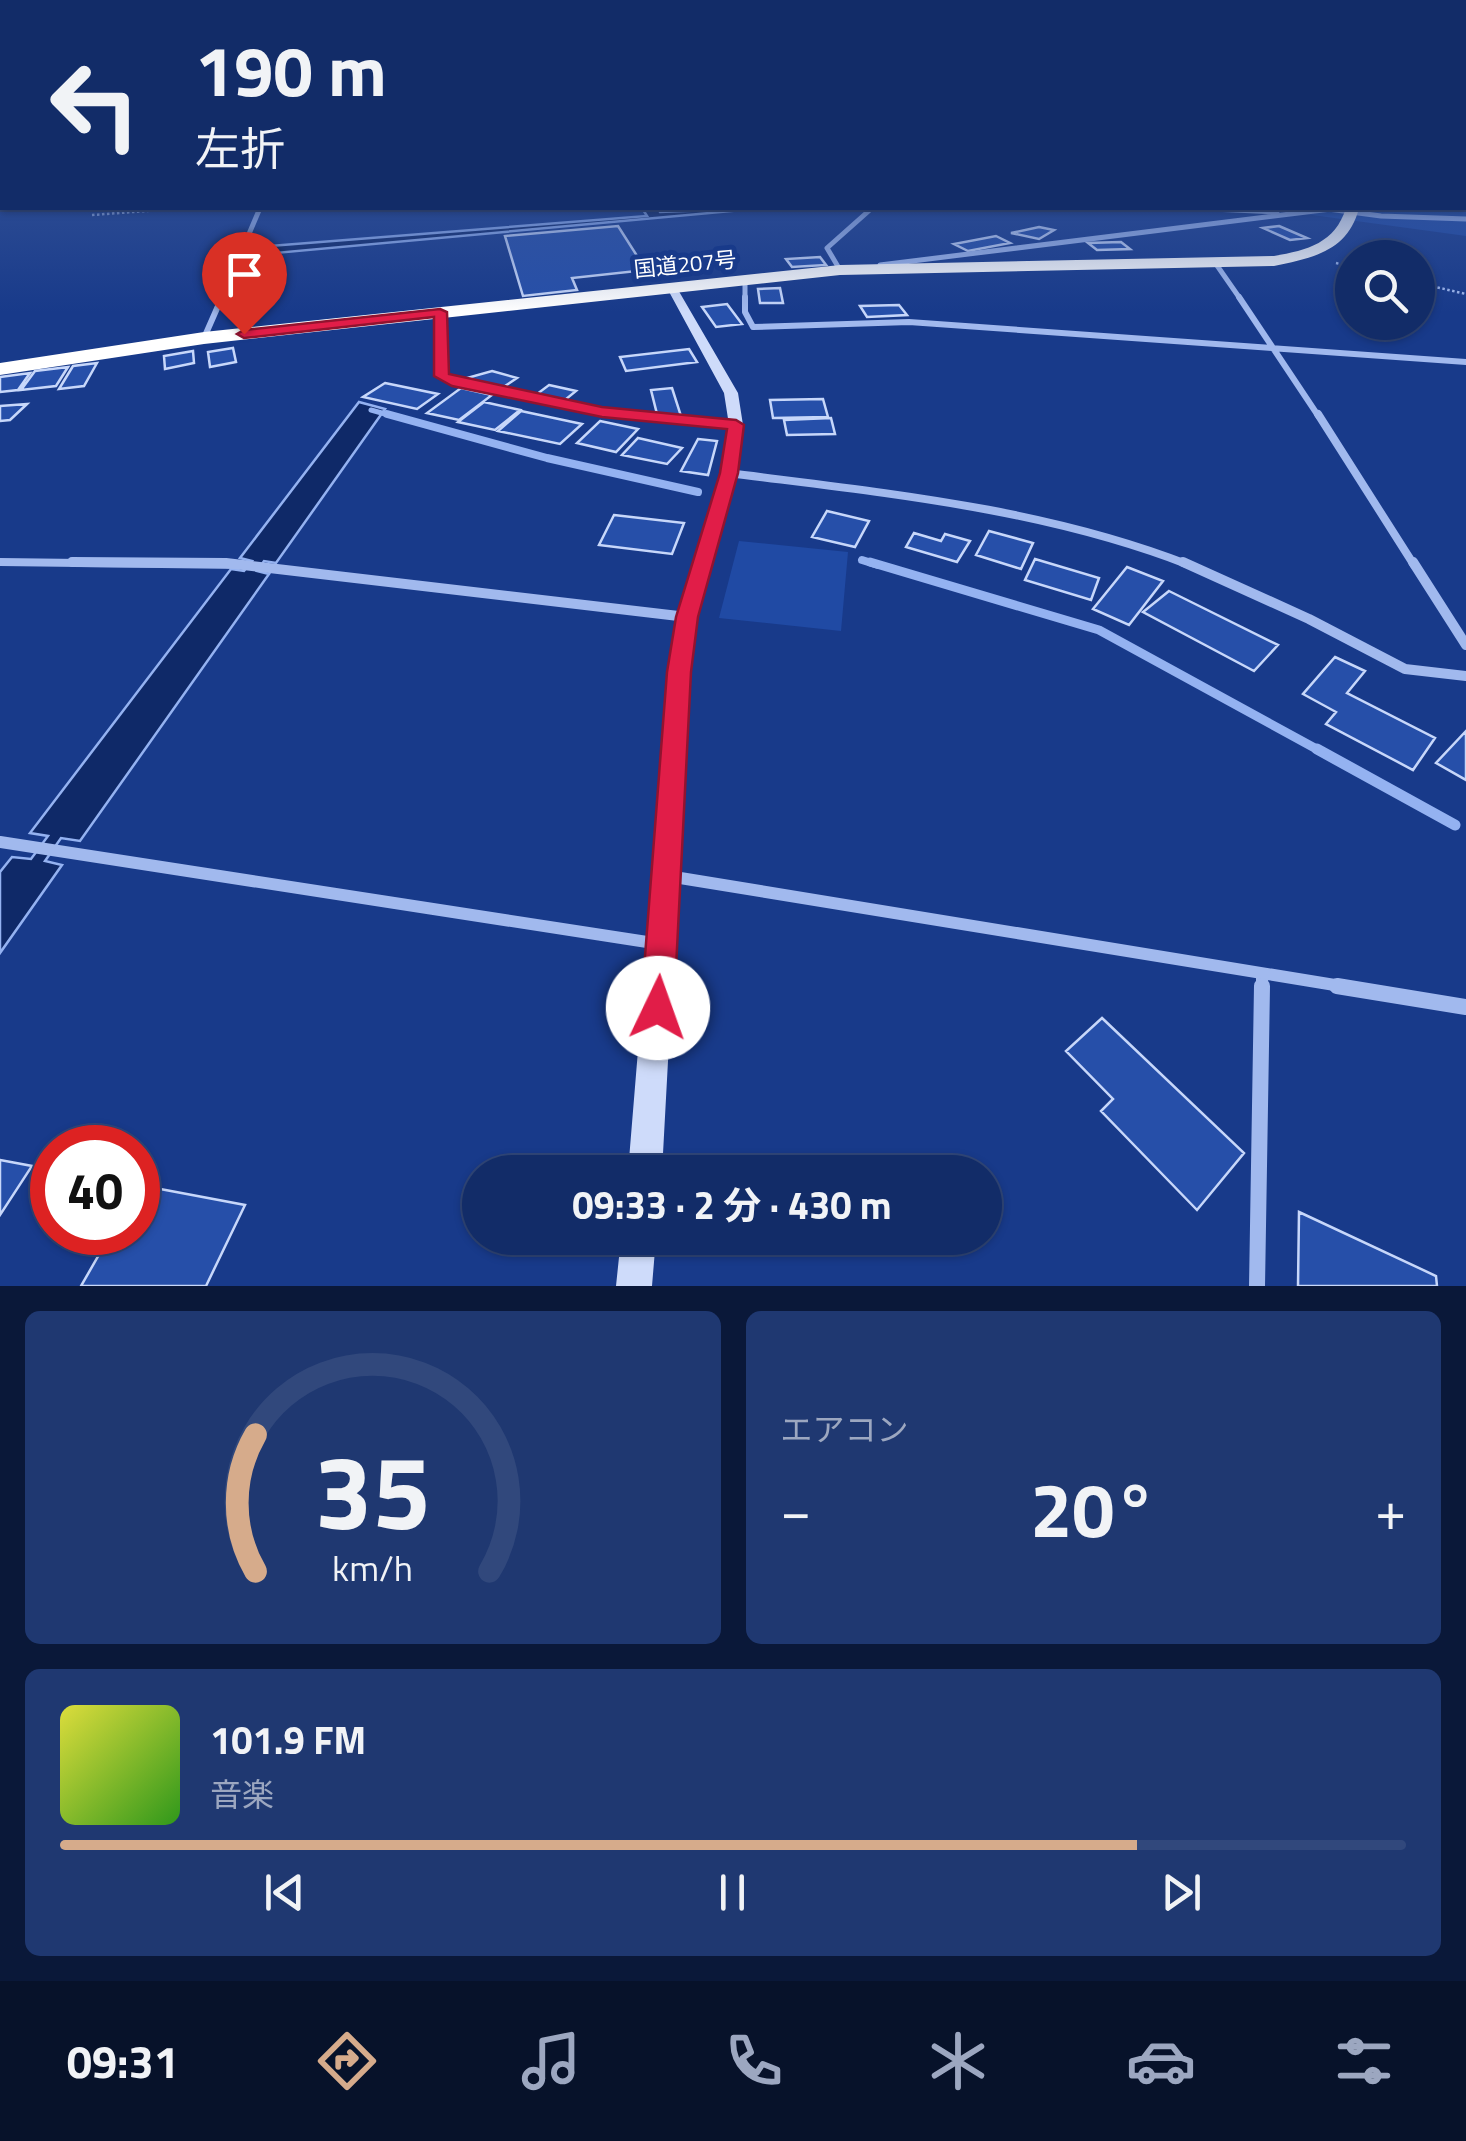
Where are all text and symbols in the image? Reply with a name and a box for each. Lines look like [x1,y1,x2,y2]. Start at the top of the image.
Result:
text: 190 m [195,17,387,123]
icon: left [30,40,160,170]
text: 左折 [195,114,285,182]
pin [202,232,287,335]
map controls [1335,240,1435,340]
button: search [1335,240,1435,340]
street label: 国道207号 [632,242,738,286]
icon: arrive [217,247,272,302]
position arrow [606,956,710,1060]
speed limit sign: 40 [30,1125,160,1255]
text: 09:33 · 2 分 · 430 m [572,1176,892,1234]
text: エアコン [781,1405,909,1453]
text: 35 [315,1411,431,1569]
text: 20° [1030,1452,1156,1566]
text: − [781,1468,811,1551]
text: + [1375,1468,1406,1551]
text: km/h [332,1540,413,1595]
text: 101.9 FM [210,1711,366,1769]
text: 音楽 [210,1770,274,1818]
icon: previous [257,1865,312,1920]
icon: pause [705,1865,760,1920]
icon: next [1154,1865,1209,1920]
icon: directions [312,2026,382,2096]
icon: music [516,2026,586,2096]
icon: phone [719,2026,789,2096]
icon: climate [923,2026,993,2096]
icon: car [1126,2026,1196,2096]
icon: filters [1329,2026,1399,2096]
text: 09:31 [67,2027,179,2095]

